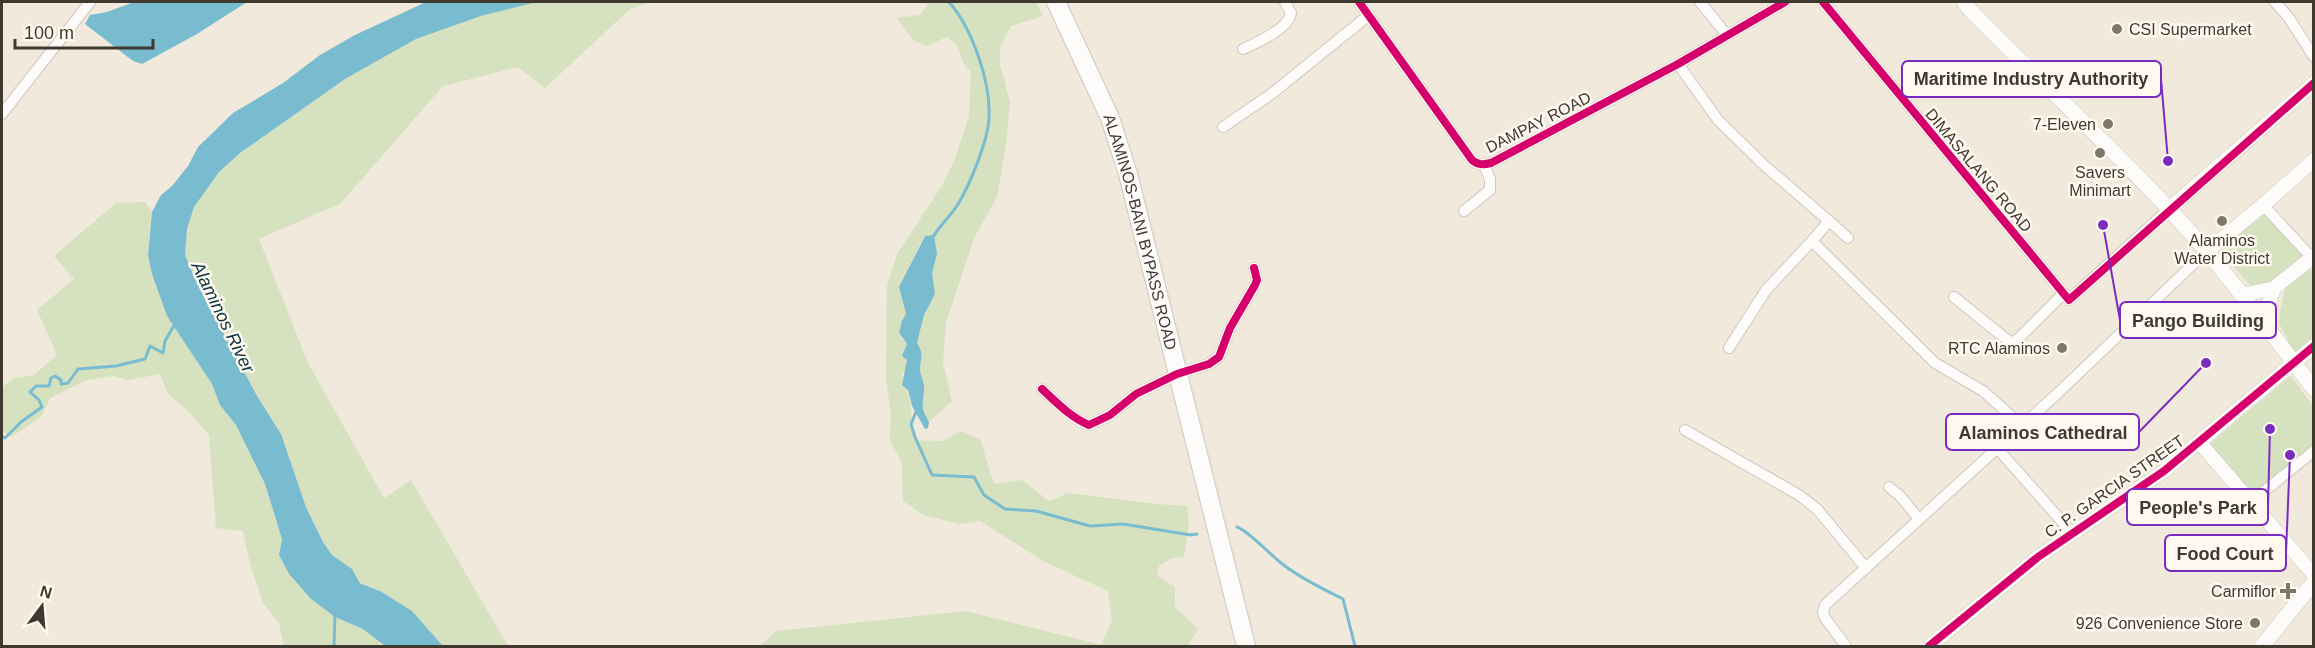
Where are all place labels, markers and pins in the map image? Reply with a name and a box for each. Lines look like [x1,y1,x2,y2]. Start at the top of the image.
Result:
place label: CSI Supermarket [2129,21,2252,38]
marker: CSI Supermarket [2110,22,2124,36]
callout: Maritime Industry Authority [1902,61,2161,97]
place label: 7-Eleven [2033,116,2096,133]
marker: 7-Eleven [2101,117,2115,131]
marker: Savers Minimart [2093,146,2107,160]
place label: Savers Minimart [2069,164,2131,199]
marker: Alaminos Water District [2215,214,2229,228]
place label: Alaminos Water District [2174,232,2270,267]
callout: Pango Building [2120,302,2276,338]
place label: RTC Alaminos [1948,340,2050,357]
marker: RTC Alaminos [2055,341,2069,355]
callout: Alaminos Cathedral [1946,414,2139,450]
callout: People's Park [2127,489,2268,525]
callout: Food Court [2165,535,2286,571]
place label: Carmiflor [2211,583,2277,600]
marker: Carmiflor [2281,584,2295,598]
place label: 926 Convenience Store [2076,615,2243,632]
marker: 926 Convenience Store [2248,616,2262,630]

